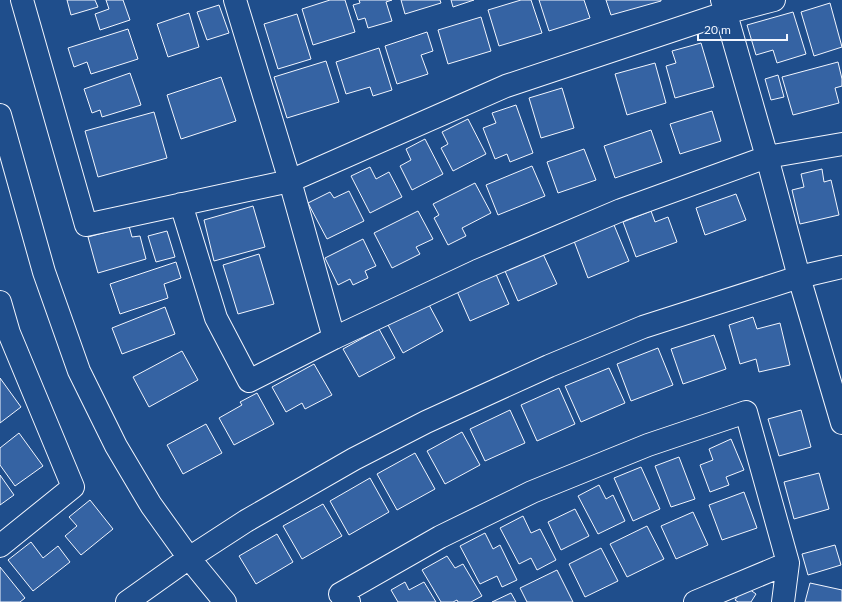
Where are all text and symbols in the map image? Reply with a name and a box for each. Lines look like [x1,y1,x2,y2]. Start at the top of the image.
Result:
scale bar [698,16,787,42]
text: 20 m [704,22,731,37]

